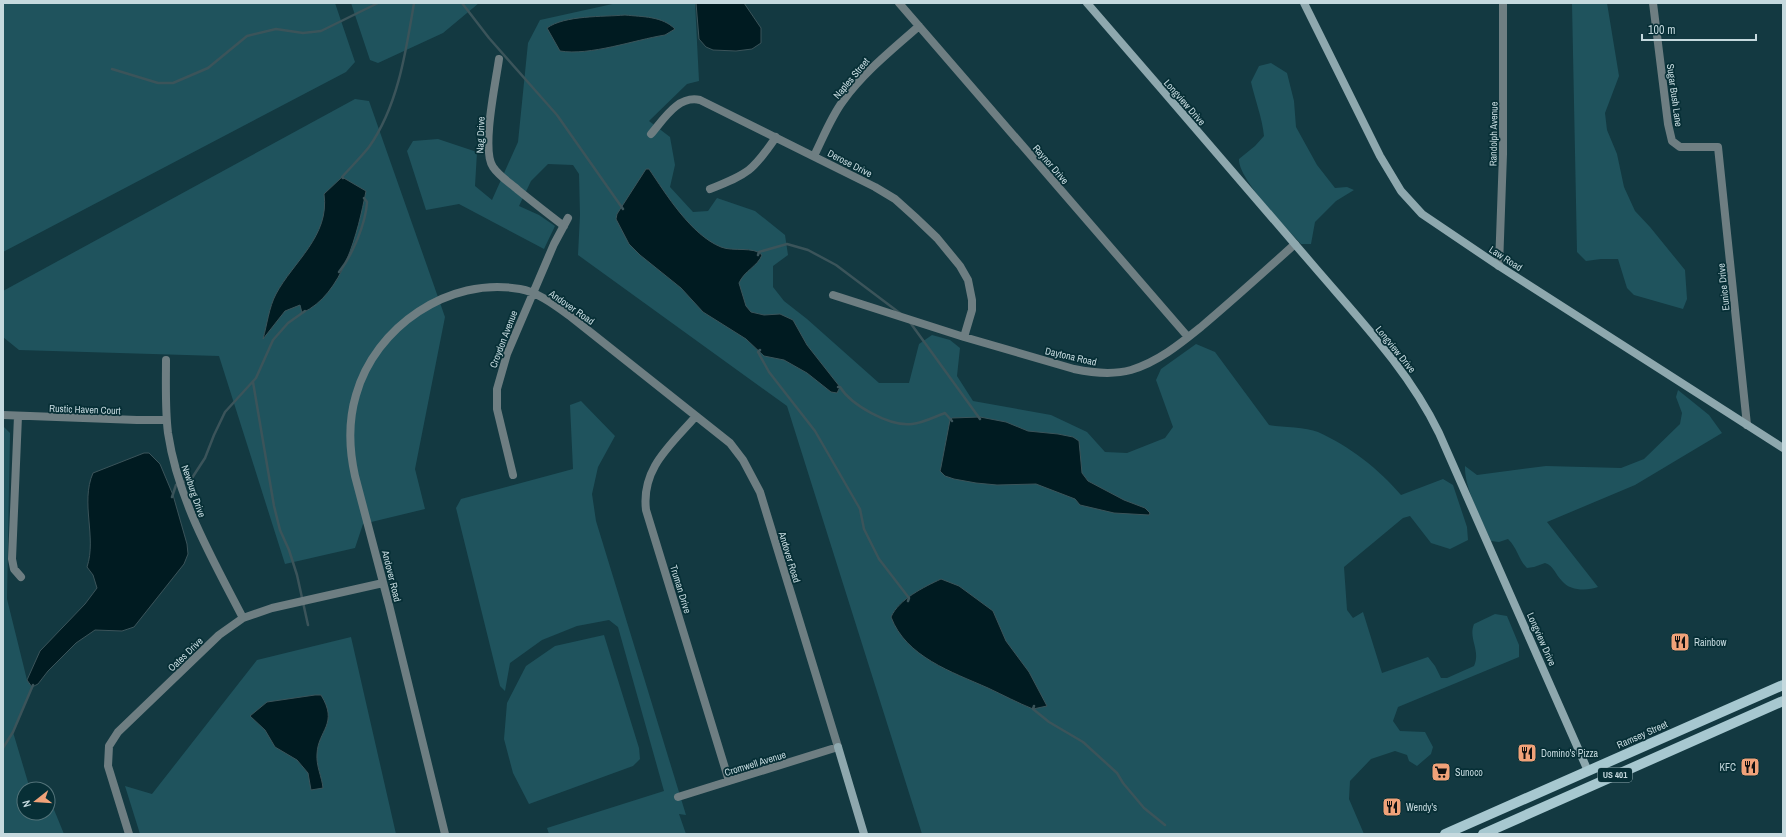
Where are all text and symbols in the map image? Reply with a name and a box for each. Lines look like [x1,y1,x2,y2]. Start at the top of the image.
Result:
scale bar [1642,16,1756,42]
text: 100 m [1648,22,1675,38]
street label: Naples Street [830,55,873,102]
street label: Sugar Bush Lane [1664,63,1685,128]
street label: Longview Drive [1161,77,1209,128]
street label: Randolph Avenue [1486,101,1501,166]
street label: Nag Drive [473,116,488,154]
street label: Raynor Drive [1030,142,1072,187]
street label: Derose Drive [825,147,875,180]
street label: Law Road [1487,243,1525,274]
street label: Eunice Drive [1715,262,1732,311]
street label: Andover Road [546,286,597,328]
street label: Croydon Avenue [487,308,521,370]
street label: Longview Drive [1373,323,1419,376]
street label: Daytona Road [1044,344,1098,369]
street label: Rustic Haven Court [49,402,122,417]
street label: Newburg Drive [178,463,209,520]
street label: Andover Road [775,529,803,584]
street label: Andover Road [379,548,404,603]
street label: Truman Drive [667,563,694,615]
street label: Longview Drive [1524,611,1559,668]
restaurant icon: Rainbow [1669,631,1691,653]
street label: Oates Drive [165,634,206,674]
place label: Rainbow [1694,636,1726,649]
street label: Ramsey Street [1615,717,1670,751]
restaurant icon: Domino's Pizza [1516,742,1538,764]
place label: Domino's Pizza [1541,747,1599,760]
street label: Cromwell Avenue [723,748,788,779]
restaurant icon: KFC [1739,756,1761,778]
supermarket icon: Sunoco [1430,761,1452,783]
place label: KFC [1720,761,1736,774]
place label: Sunoco [1455,766,1483,779]
road number: US 401 [1598,768,1632,782]
north arrow [16,781,56,821]
restaurant icon: Wendy's [1381,796,1403,818]
text: N [19,799,34,809]
place label: Wendy's [1406,801,1437,814]

